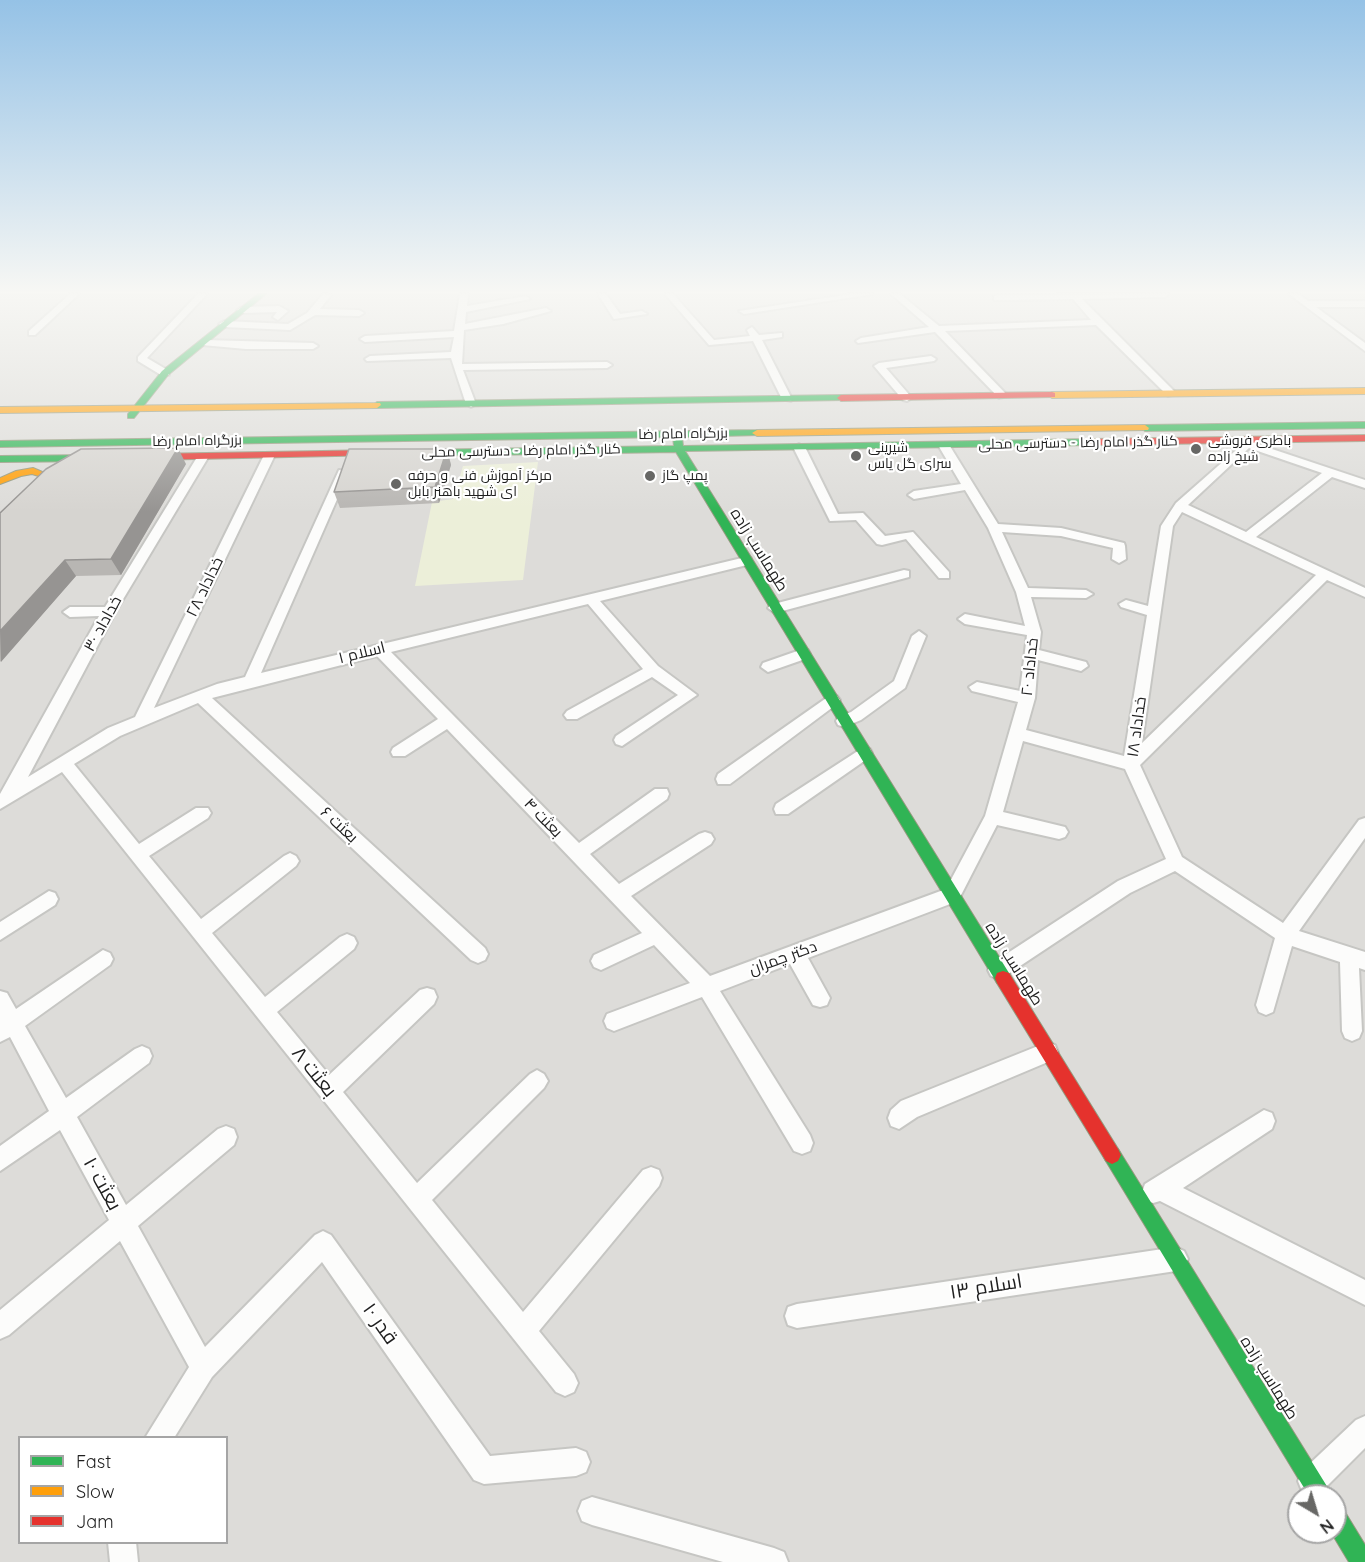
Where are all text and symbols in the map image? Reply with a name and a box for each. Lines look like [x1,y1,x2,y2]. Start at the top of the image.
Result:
street label: بزرگراه امام رضا [638,425,728,443]
street label: بزرگراه امام رضا [152,432,242,450]
street label: کنار گذر امام رضا - دسترسی محلی [978,433,1178,453]
place label: باطری فروشی شیخ زاده [1208,433,1291,466]
place label: شیرینی سرای گل یاس [868,440,952,472]
street label: کنار گذر امام رضا - دسترسی محلی [421,441,621,461]
marker: باطری فروشی شیخ زاده [1189,442,1203,456]
marker: شیرینی سرای گل یاس [849,449,863,463]
place label: مرکز آموزش فنی و حرفه ای شهید باهنر بابل [408,468,552,500]
place label: پمپ گاز [662,468,708,484]
marker: پمپ گاز [643,469,657,483]
marker: مرکز آموزش فنی و حرفه ای شهید باهنر بابل [389,477,403,491]
street label: طهماسب زاده [726,505,792,595]
street label: خداداد ۲۸ [182,554,228,620]
street label: خداداد ۳۰ [80,593,126,655]
street label: خداداد ۲۰ [1017,637,1043,697]
street label: اسلام ۱ [337,638,387,668]
street label: خداداد ۱۸ [1123,696,1151,758]
street label: بعثت ۴ [520,794,566,842]
street label: بعثت ۶ [316,803,362,847]
street label: طهماسب زاده [981,919,1047,1009]
street label: دکتر چمران [746,937,820,979]
street label: بعثت ۸ [286,1042,342,1102]
street label: بعثت ۱۰ [78,1153,126,1215]
street label: اسلام ۱۳ [948,1269,1024,1305]
street label: قدر ۱۰ [357,1299,403,1349]
street label: طهماسب زاده [1236,1333,1302,1423]
legend [18,1436,228,1544]
text: Fast [76,1450,111,1473]
text: Slow [76,1480,114,1503]
north arrow [1287,1484,1347,1544]
text: Jam [76,1510,114,1533]
text: N [1316,1515,1338,1538]

